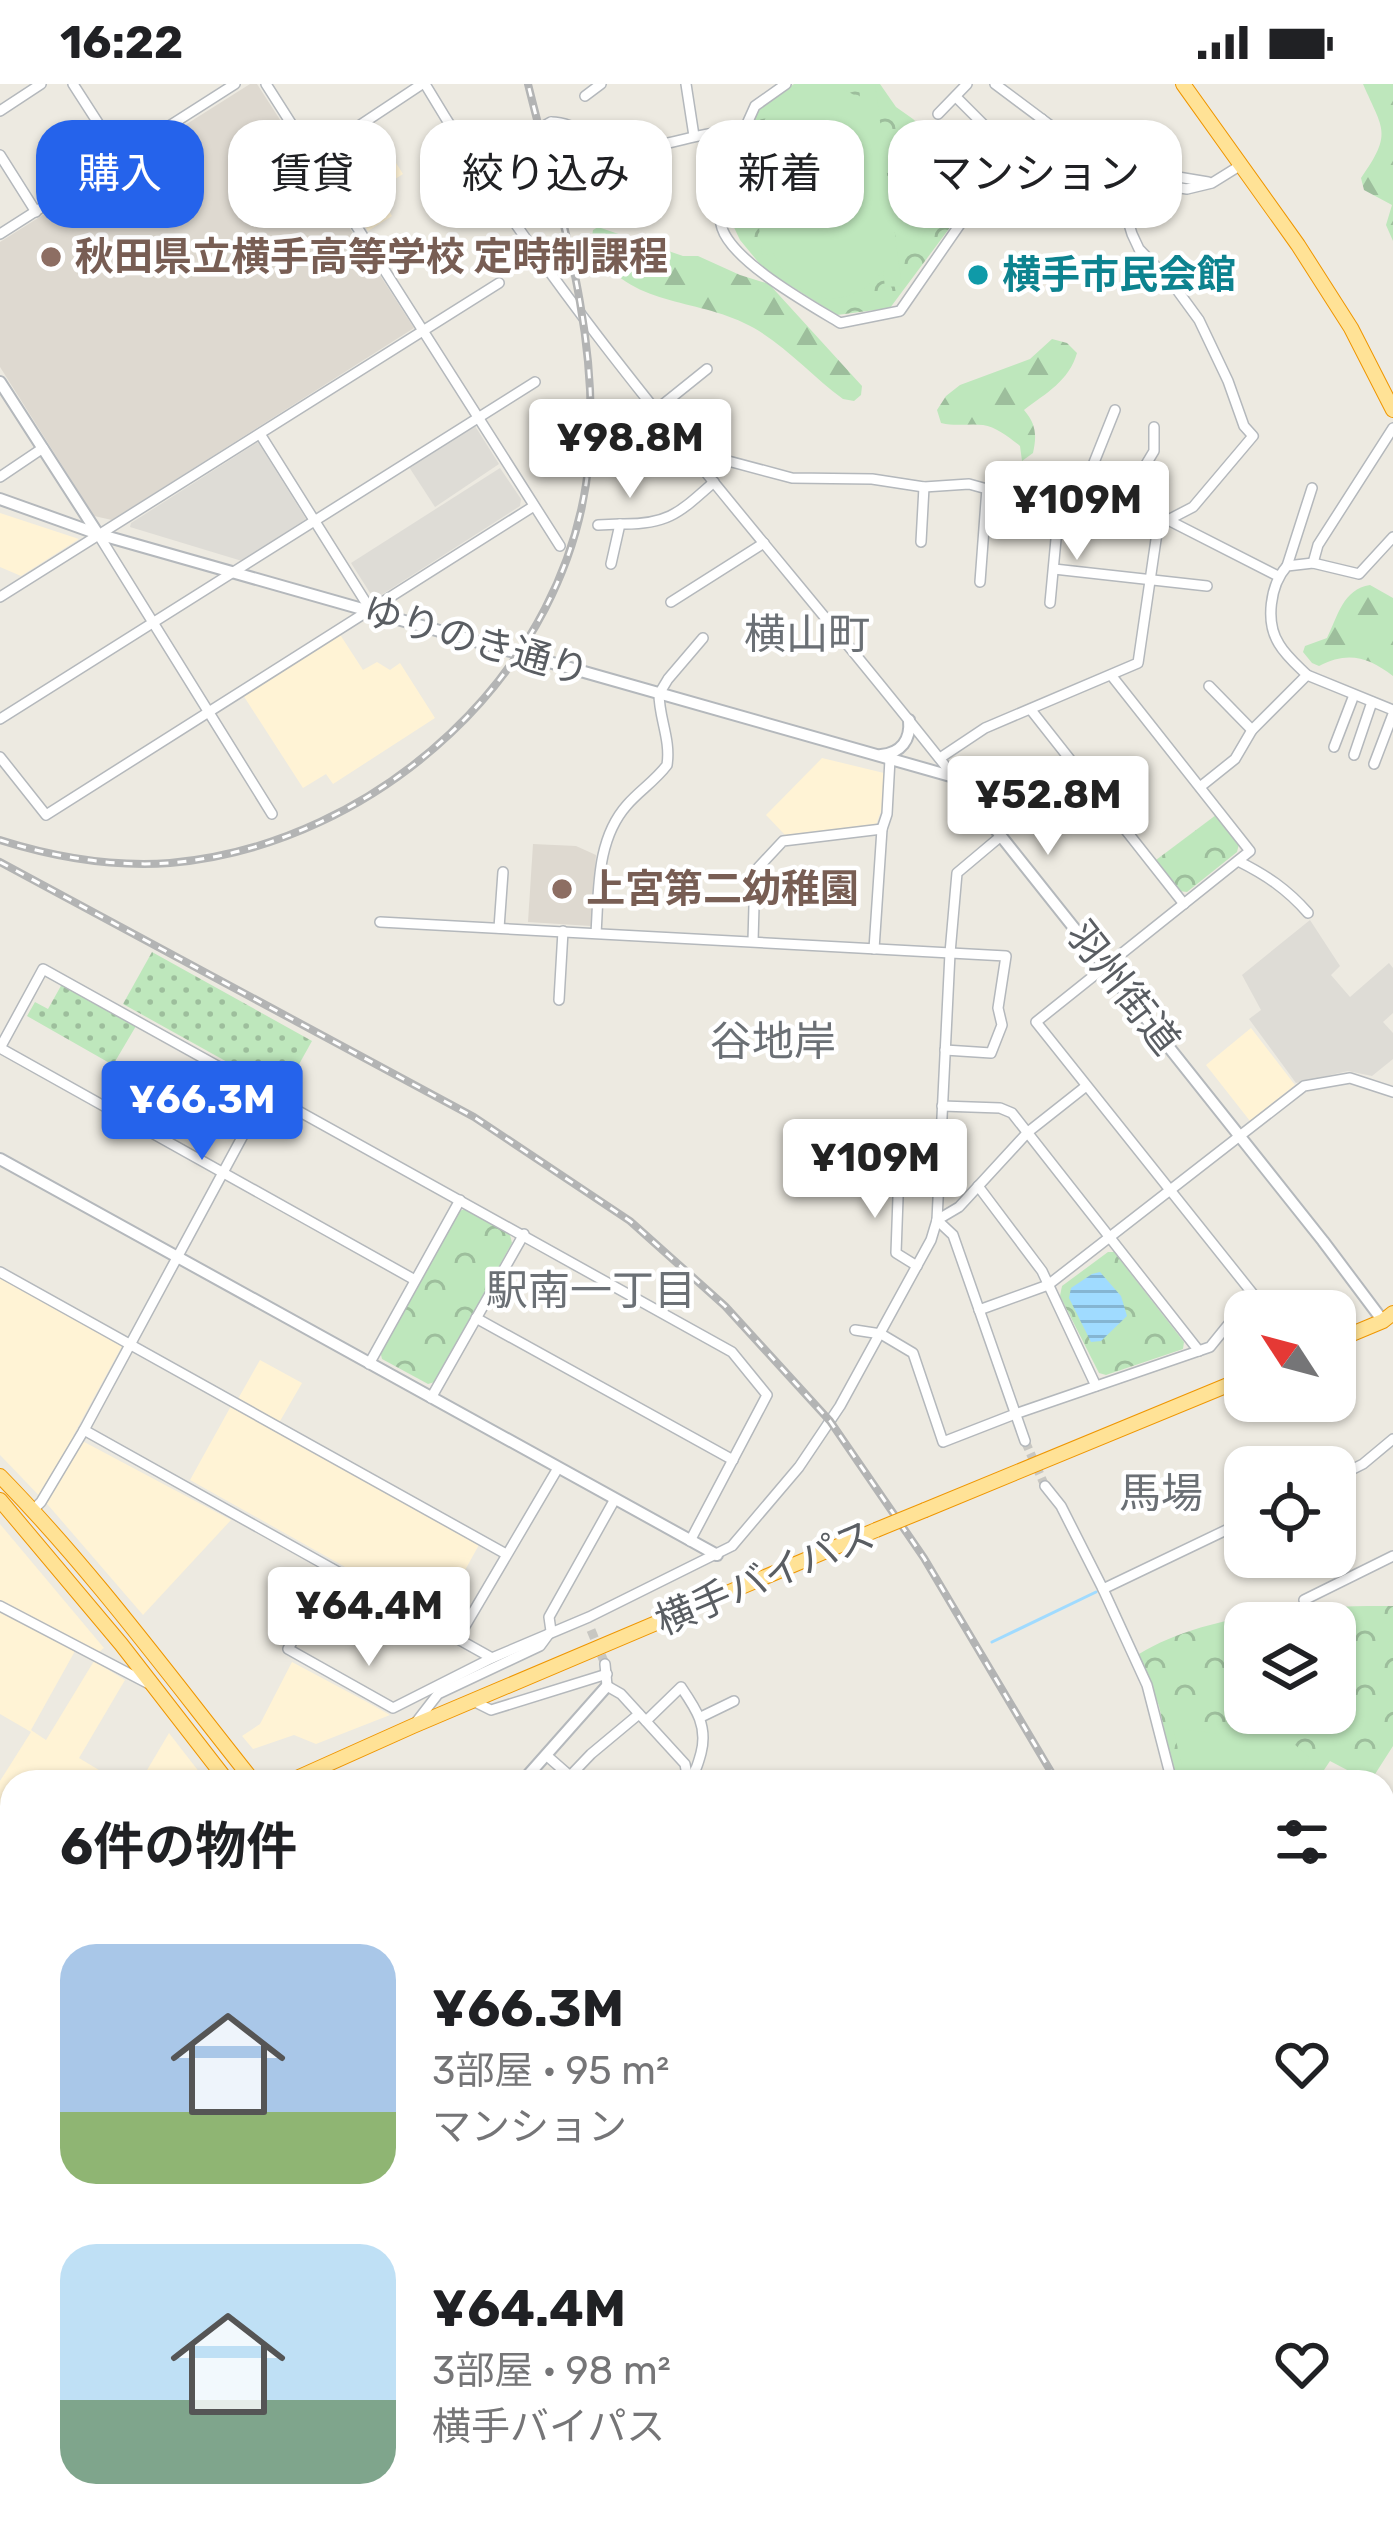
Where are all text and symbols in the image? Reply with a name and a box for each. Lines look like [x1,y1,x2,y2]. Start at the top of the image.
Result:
text: 16:22 [60,16,183,69]
chip: 購入 [36,120,204,228]
chip: 賃貸 [228,120,396,228]
chip: 絞り込み [420,120,672,228]
chip: 新着 [696,120,864,228]
chip: マンション [888,120,1182,228]
place label: 秋田県立横手高等学校 定時制課程 [75,234,668,280]
marker: 秋田県立横手高等学校 定時制課程 [38,244,64,270]
place label: 横手市民会館 [1002,252,1236,298]
marker: 横手市民会館 [965,262,991,288]
pin: ¥98.8M [532,399,728,501]
text: ¥98.8M [556,415,704,461]
pin: ¥109M [993,461,1161,563]
text: ¥109M [1012,477,1142,523]
street label: ゆりのき通り [358,587,594,695]
district label: 横山町 [744,610,870,660]
pin: ¥52.8M [950,756,1146,858]
text: ¥52.8M [974,772,1122,818]
place label: 上宮第二幼稚園 [586,866,859,912]
marker: 上宮第二幼稚園 [549,876,575,902]
street label: 羽州街道 [1057,912,1189,1064]
district label: 谷地岸 [710,1017,836,1067]
pin: ¥66.3M [104,1061,300,1163]
text: ¥66.3M [129,1077,275,1123]
pin: ¥109M [791,1119,959,1221]
text: ¥109M [810,1135,940,1181]
district label: 駅南一丁目 [486,1266,696,1316]
north arrow [1224,1290,1356,1422]
map controls [1224,1290,1356,1734]
button: locate [1224,1446,1356,1578]
district label: 馬場 [1119,1469,1203,1519]
street label: 横手バイパス [649,1511,881,1645]
pin: ¥64.4M [271,1567,467,1669]
text: ¥64.4M [295,1583,443,1629]
button: layers [1224,1602,1356,1734]
icon: filters [1269,1809,1335,1875]
text: 6件の物件 [60,1816,297,1877]
text: ¥66.3M [432,1978,624,2039]
icon: home [156,1992,300,2136]
icon: heart [1269,2031,1335,2097]
text: 3部屋 · 95 m² [432,2048,669,2094]
text: マンション [432,2104,627,2150]
text: ¥64.4M [432,2278,626,2339]
icon: home [156,2292,300,2436]
icon: heart [1269,2331,1335,2397]
text: 3部屋 · 98 m² [432,2348,671,2394]
text: 横手バイパス [432,2404,665,2450]

